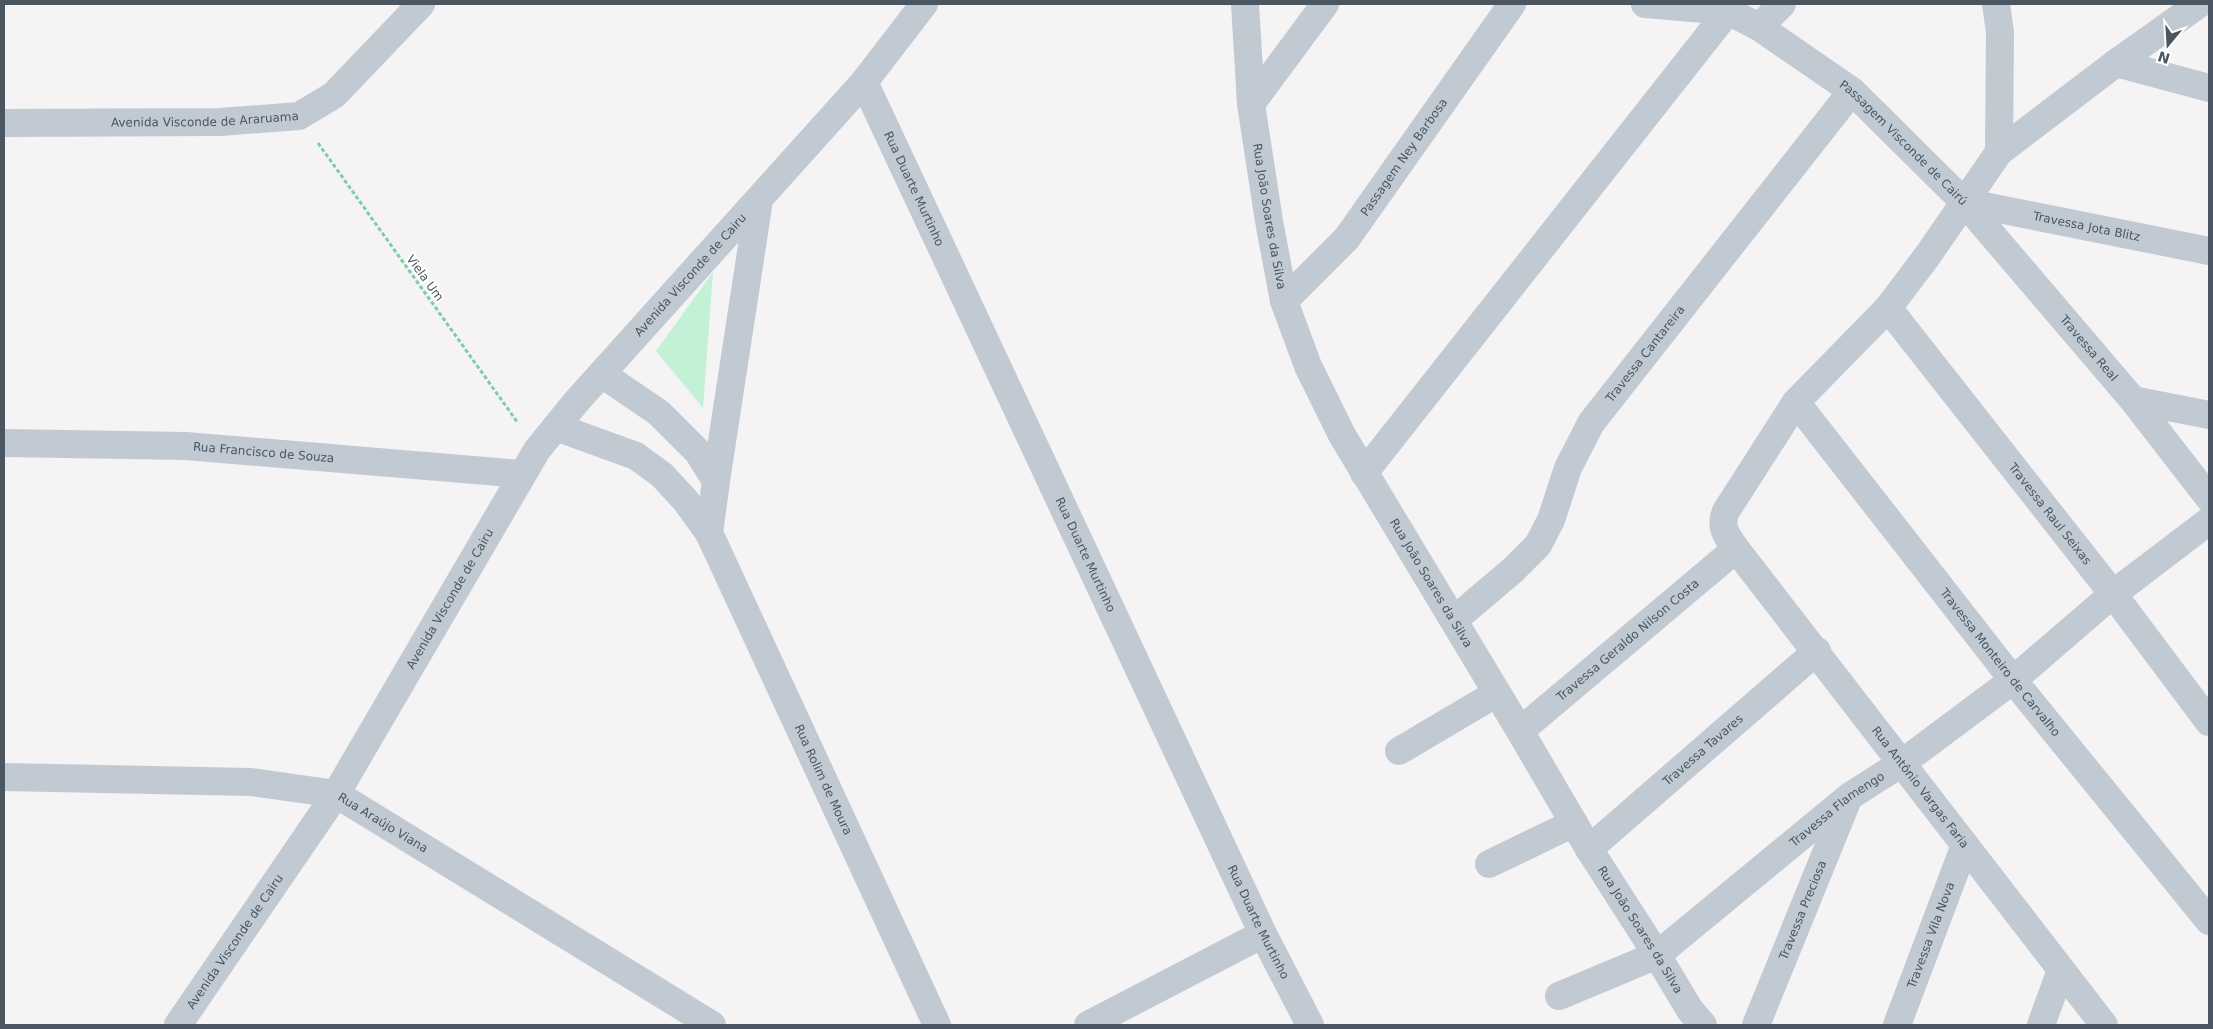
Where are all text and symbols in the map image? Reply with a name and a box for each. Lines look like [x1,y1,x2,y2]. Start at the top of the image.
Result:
north arrow [2143,20,2193,70]
text: N [2156,48,2172,67]
street label: Passagem Visconde de Cairú [1837,78,1970,208]
street label: Passagem Ney Barbosa [1358,96,1450,219]
street label: Avenida Visconde de Araruama [111,109,299,130]
street label: Rua Duarte Murtinho [881,129,947,249]
street label: Rua João Soares da Silva [1250,142,1289,291]
street label: Travessa Jota Blitz [2031,209,2141,244]
street label: Avenida Visconde de Cairu [632,211,749,339]
street label: Viela Um [404,252,446,304]
street label: Travessa Cantareira [1602,303,1688,406]
street label: Travessa Real [2056,312,2121,384]
street label: Rua Francisco de Souza [193,440,335,465]
street label: Travessa Raul Seixas [2005,460,2094,568]
street label: Rua Duarte Murtinho [1052,495,1118,614]
street label: Rua João Soares da Silva [1387,516,1475,650]
street label: Avenida Visconde de Cairu [404,526,497,671]
street label: Travessa Geraldo Nilson Costa [1553,576,1702,705]
street label: Travessa Monteiro de Carvalho [1937,585,2063,739]
street label: Travessa Tavares [1659,711,1746,789]
street label: Rua Rolim de Moura [792,722,855,837]
street label: Rua Antônio Vargas Faria [1869,724,1972,851]
street label: Travessa Flamengo [1786,769,1887,850]
street label: Rua Araújo Viana [335,790,430,856]
street label: Travessa Preciosa [1776,858,1829,963]
street label: Rua Duarte Murtinho [1225,863,1292,981]
street label: Rua João Soares da Silva [1595,863,1686,996]
street label: Avenida Visconde de Cairu [184,872,286,1012]
street label: Travessa Vila Nova [1904,880,1957,991]

